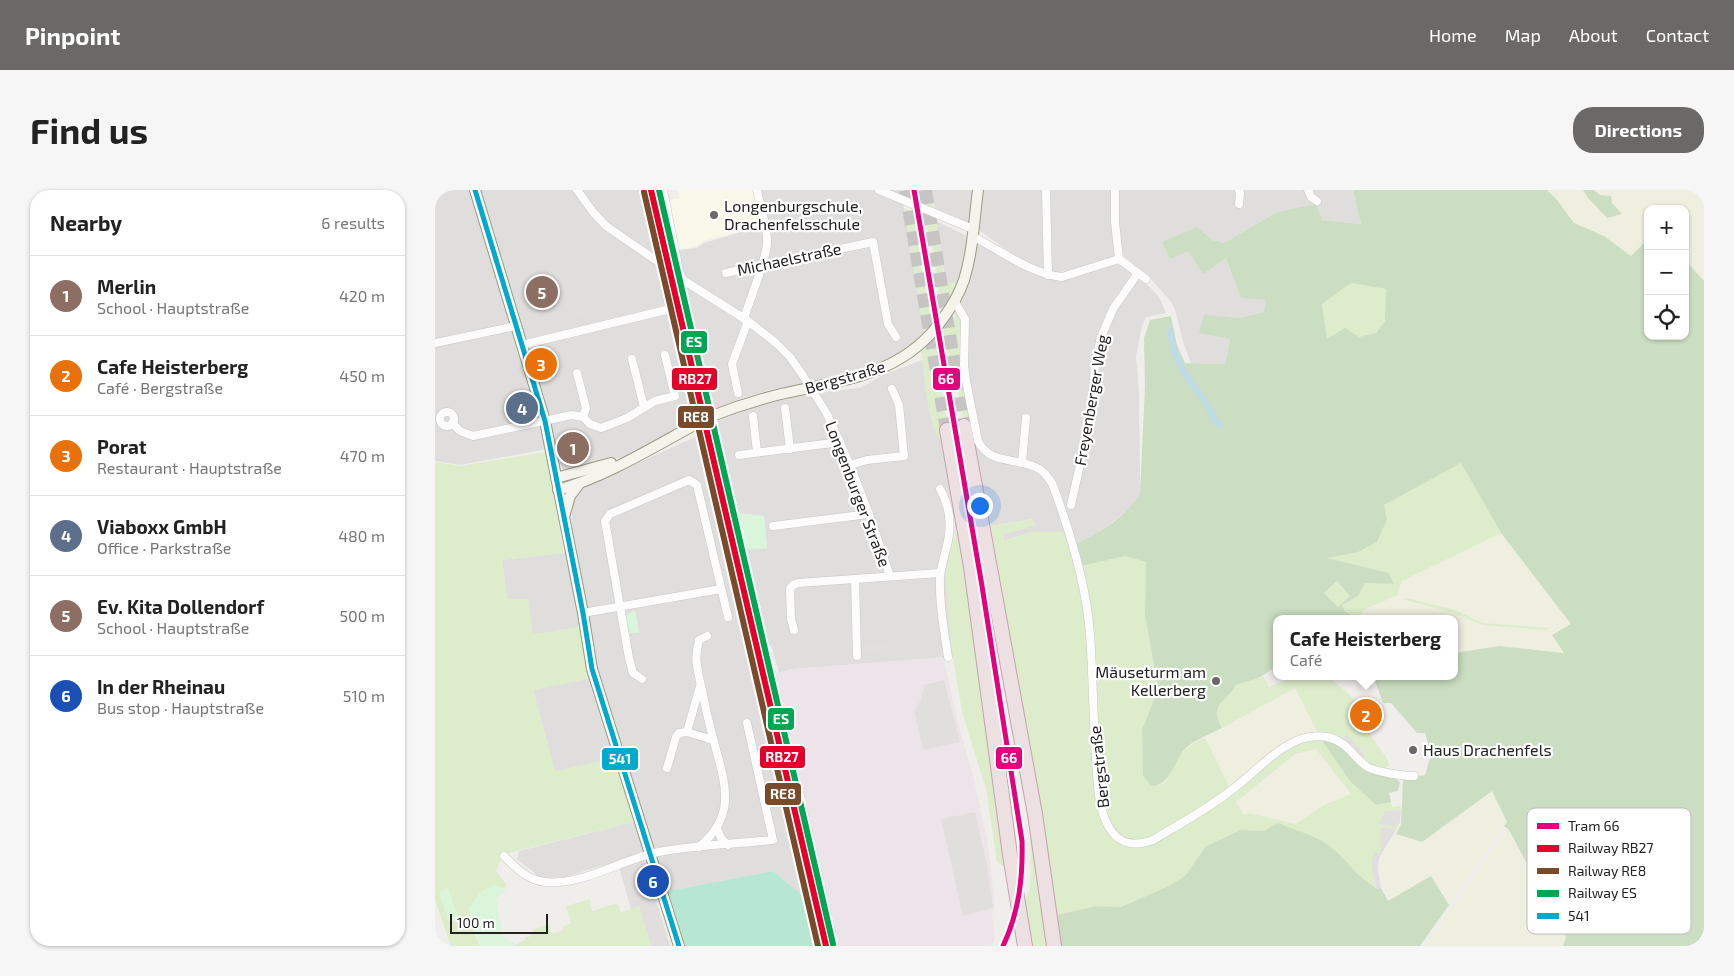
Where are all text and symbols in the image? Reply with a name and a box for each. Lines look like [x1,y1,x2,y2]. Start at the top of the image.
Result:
text: Pinpoint [25,21,120,50]
text: Home [1429,24,1477,46]
text: Map [1505,24,1541,46]
text: About [1569,24,1618,46]
text: Contact [1646,24,1709,46]
button: Directions [1573,107,1704,153]
text: Find us [30,109,148,151]
place label: Longenburgschule, Drachenfelsschule [724,196,862,233]
map controls [1644,205,1689,340]
button: + [1644,205,1689,250]
marker: Longenburgschule, Drachenfelsschule [708,209,720,221]
text: Nearby [50,210,122,235]
text: 6 results [321,213,385,232]
street label: Michaelstraße [735,238,843,279]
button: − [1644,250,1689,295]
pin: 5 [526,273,558,311]
text: Merlin [97,275,156,298]
text: 1 [63,286,69,305]
text: 420 m [339,286,385,305]
button: locate [1644,295,1689,340]
text: School · Hauptstraße [97,298,249,317]
line badge: ES [680,330,708,354]
text: ES [686,333,702,350]
street label: Freyenberger Weg [1070,333,1111,467]
pin: 3 [525,345,557,383]
text: Cafe Heisterberg [97,355,248,378]
street label: Bergstraße [803,356,887,397]
text: 2 [61,366,71,385]
text: 450 m [339,366,385,385]
line badge: RB27 [671,367,718,391]
line badge: 66 [932,367,961,391]
text: RB27 [678,370,712,387]
text: 66 [938,370,954,387]
text: Café · Bergstraße [97,378,223,397]
pin: 4 [506,389,538,427]
line badge: RE8 [677,405,715,429]
text: RE8 [683,408,709,425]
street label: Longenburger Straße [822,418,895,569]
pin: 1 [557,429,589,467]
text: Porat [97,435,147,458]
text: 3 [61,446,71,465]
text: 470 m [340,446,385,465]
text: Restaurant · Hauptstraße [97,458,282,477]
your location [967,493,993,519]
text: Viaboxx GmbH [97,515,227,538]
text: 4 [61,526,71,545]
text: 480 m [338,526,385,545]
text: Office · Parkstraße [97,538,231,557]
text: Ev. Kita Dollendorf [97,595,264,618]
text: 5 [62,606,70,625]
text: 500 m [340,606,385,625]
popup [1273,615,1458,680]
text: School · Hauptstraße [97,618,249,637]
text: Cafe Heisterberg [1290,627,1441,650]
text: Café [1290,650,1322,669]
place label: Mäuseturm am Kellerberg [1095,662,1206,699]
text: In der Rheinau [97,675,225,698]
marker: Mäuseturm am Kellerberg [1210,675,1222,687]
text: 6 [61,686,71,705]
text: 510 m [343,686,385,705]
pin: 2 [1350,696,1382,734]
text: Bus stop · Hauptstraße [97,698,264,717]
line badge: ES [767,707,795,731]
text: ES [773,710,789,727]
street label: Bergstraße [1085,725,1112,809]
place label: Haus Drachenfels [1423,740,1552,759]
marker: Haus Drachenfels [1407,744,1419,756]
line badge: RB27 [759,745,806,769]
line badge: 66 [995,746,1023,770]
line badge: 541 [601,747,639,771]
text: RB27 [765,748,799,765]
text: 66 [1001,749,1017,766]
text: 541 [609,750,631,767]
line badge: RE8 [764,782,802,806]
text: RE8 [770,785,796,802]
legend [1527,808,1691,934]
text: Tram 66 [1568,817,1620,834]
text: Railway RB27 [1568,839,1654,856]
pin: 6 [637,862,669,900]
text: Railway RE8 [1568,862,1646,879]
text: Railway ES [1568,884,1637,901]
text: 541 [1568,907,1590,924]
scale bar [450,911,547,934]
text: 100 m [457,914,495,931]

